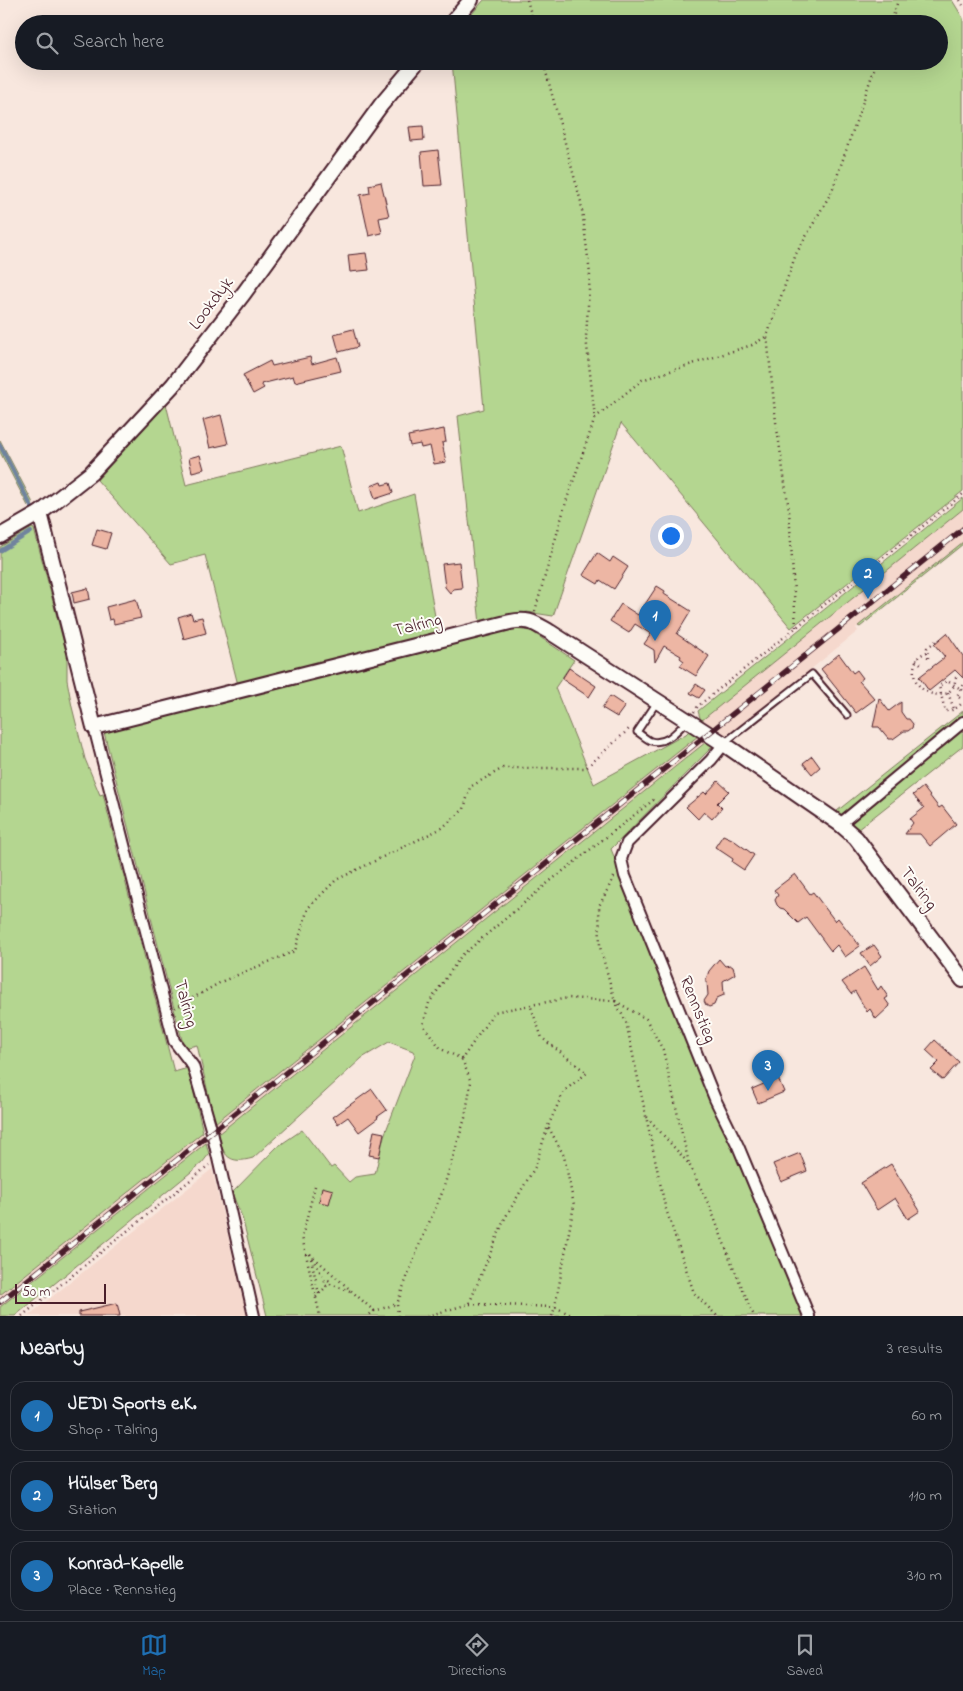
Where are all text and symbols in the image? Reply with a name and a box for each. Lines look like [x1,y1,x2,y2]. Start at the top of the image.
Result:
search box [15,15,948,70]
icon: search [33,29,61,57]
text: Search here [73,29,164,56]
street label: Lookdyk [183,272,241,336]
your location [658,523,684,549]
pin: 2 [852,558,884,599]
pin: 1 [639,600,671,641]
street label: Talring [391,607,445,645]
street label: Talring [892,862,943,917]
street label: Rennstieg [671,972,722,1048]
street label: Talring [165,977,204,1031]
pin: 3 [752,1050,784,1091]
scale bar [15,1281,106,1304]
text: 50 m [22,1282,50,1303]
text: Nearby [20,1334,84,1364]
text: 3 results [887,1337,943,1361]
text: JEDI Sports e.K. [68,1391,197,1418]
text: 1 [34,1404,40,1428]
text: 60 m [912,1404,942,1428]
text: Shop · Talring [68,1418,158,1442]
text: Hülser Berg [68,1471,158,1498]
text: 2 [33,1484,41,1508]
text: 110 m [908,1484,942,1508]
text: Station [68,1498,117,1522]
text: Konrad-Kapelle [68,1551,184,1578]
text: 3 [34,1564,40,1588]
text: 310 m [907,1564,942,1588]
text: Place · Rennstieg [68,1578,176,1602]
tab: Map [140,1631,168,1682]
tab: Directions [448,1631,506,1682]
tab: Saved [786,1631,823,1682]

